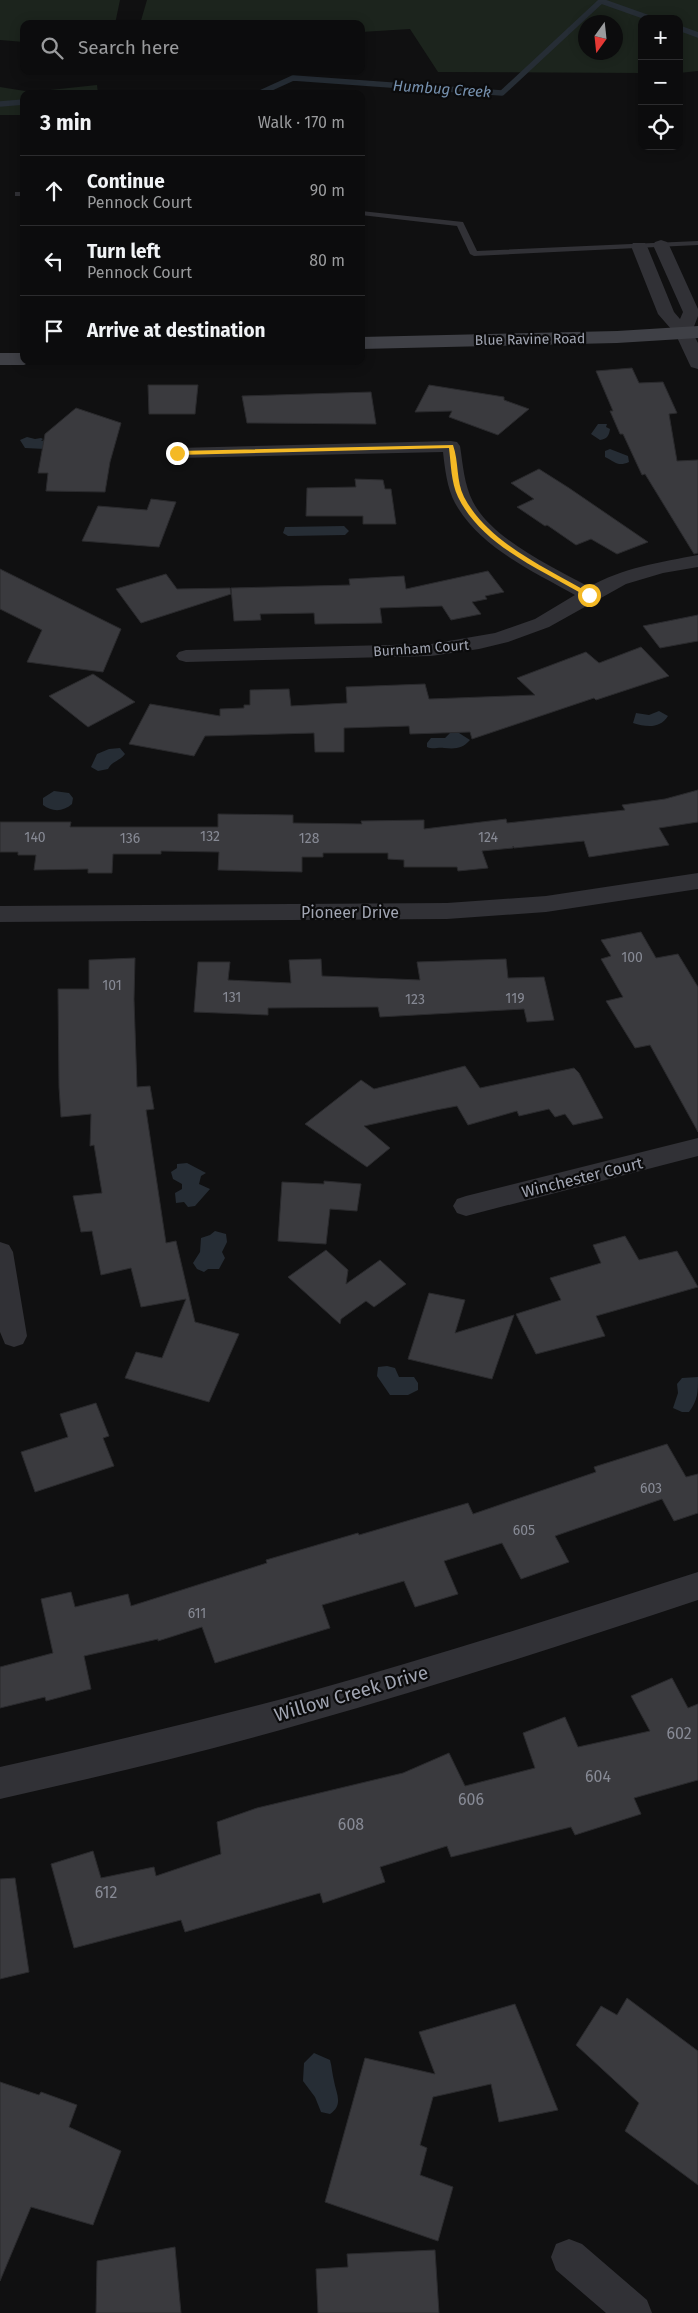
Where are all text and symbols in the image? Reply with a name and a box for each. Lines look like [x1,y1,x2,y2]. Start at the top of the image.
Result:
north arrow [578,15,623,60]
map controls [638,15,683,150]
button: + [638,15,683,60]
search box [20,20,365,75]
icon: search [38,34,66,62]
text: Search here [78,36,179,59]
button: − [638,60,683,105]
water label: Humbug Creek [392,77,492,101]
button: locate [638,105,683,150]
text: 3 min [40,110,92,136]
text: Walk · 170 m [258,113,345,132]
text: Continue [87,170,165,193]
icon: ahead [40,177,68,205]
text: 90 m [310,181,345,200]
text: Pennock Court [87,193,192,212]
text: Turn left [87,240,161,263]
icon: left [40,247,68,275]
text: 80 m [309,251,345,270]
text: Pennock Court [87,263,192,282]
icon: arrive [40,317,68,345]
text: Arrive at destination [87,319,266,342]
street label: Blue Ravine Road [475,330,585,349]
route end [166,442,189,465]
route start [578,584,601,607]
street label: Burnham Court [372,637,471,660]
house number: 132 [200,828,220,845]
house number: 140 [24,829,46,846]
house number: 124 [478,829,499,846]
house number: 136 [120,830,140,847]
house number: 128 [299,830,320,847]
street label: Pioneer Drive [301,903,399,922]
house number: 100 [621,949,643,966]
house number: 101 [102,977,122,994]
house number: 131 [223,989,241,1006]
house number: 119 [505,990,525,1007]
house number: 123 [405,991,425,1008]
street label: Winchester Court [520,1153,645,1202]
house number: 603 [640,1480,662,1497]
house number: 605 [513,1522,535,1539]
house number: 611 [188,1605,206,1622]
street label: Willow Creek Drive [272,1661,431,1726]
house number: 602 [666,1724,692,1743]
house number: 604 [585,1767,611,1786]
house number: 606 [458,1790,484,1809]
house number: 608 [338,1815,364,1834]
house number: 612 [95,1883,117,1902]

